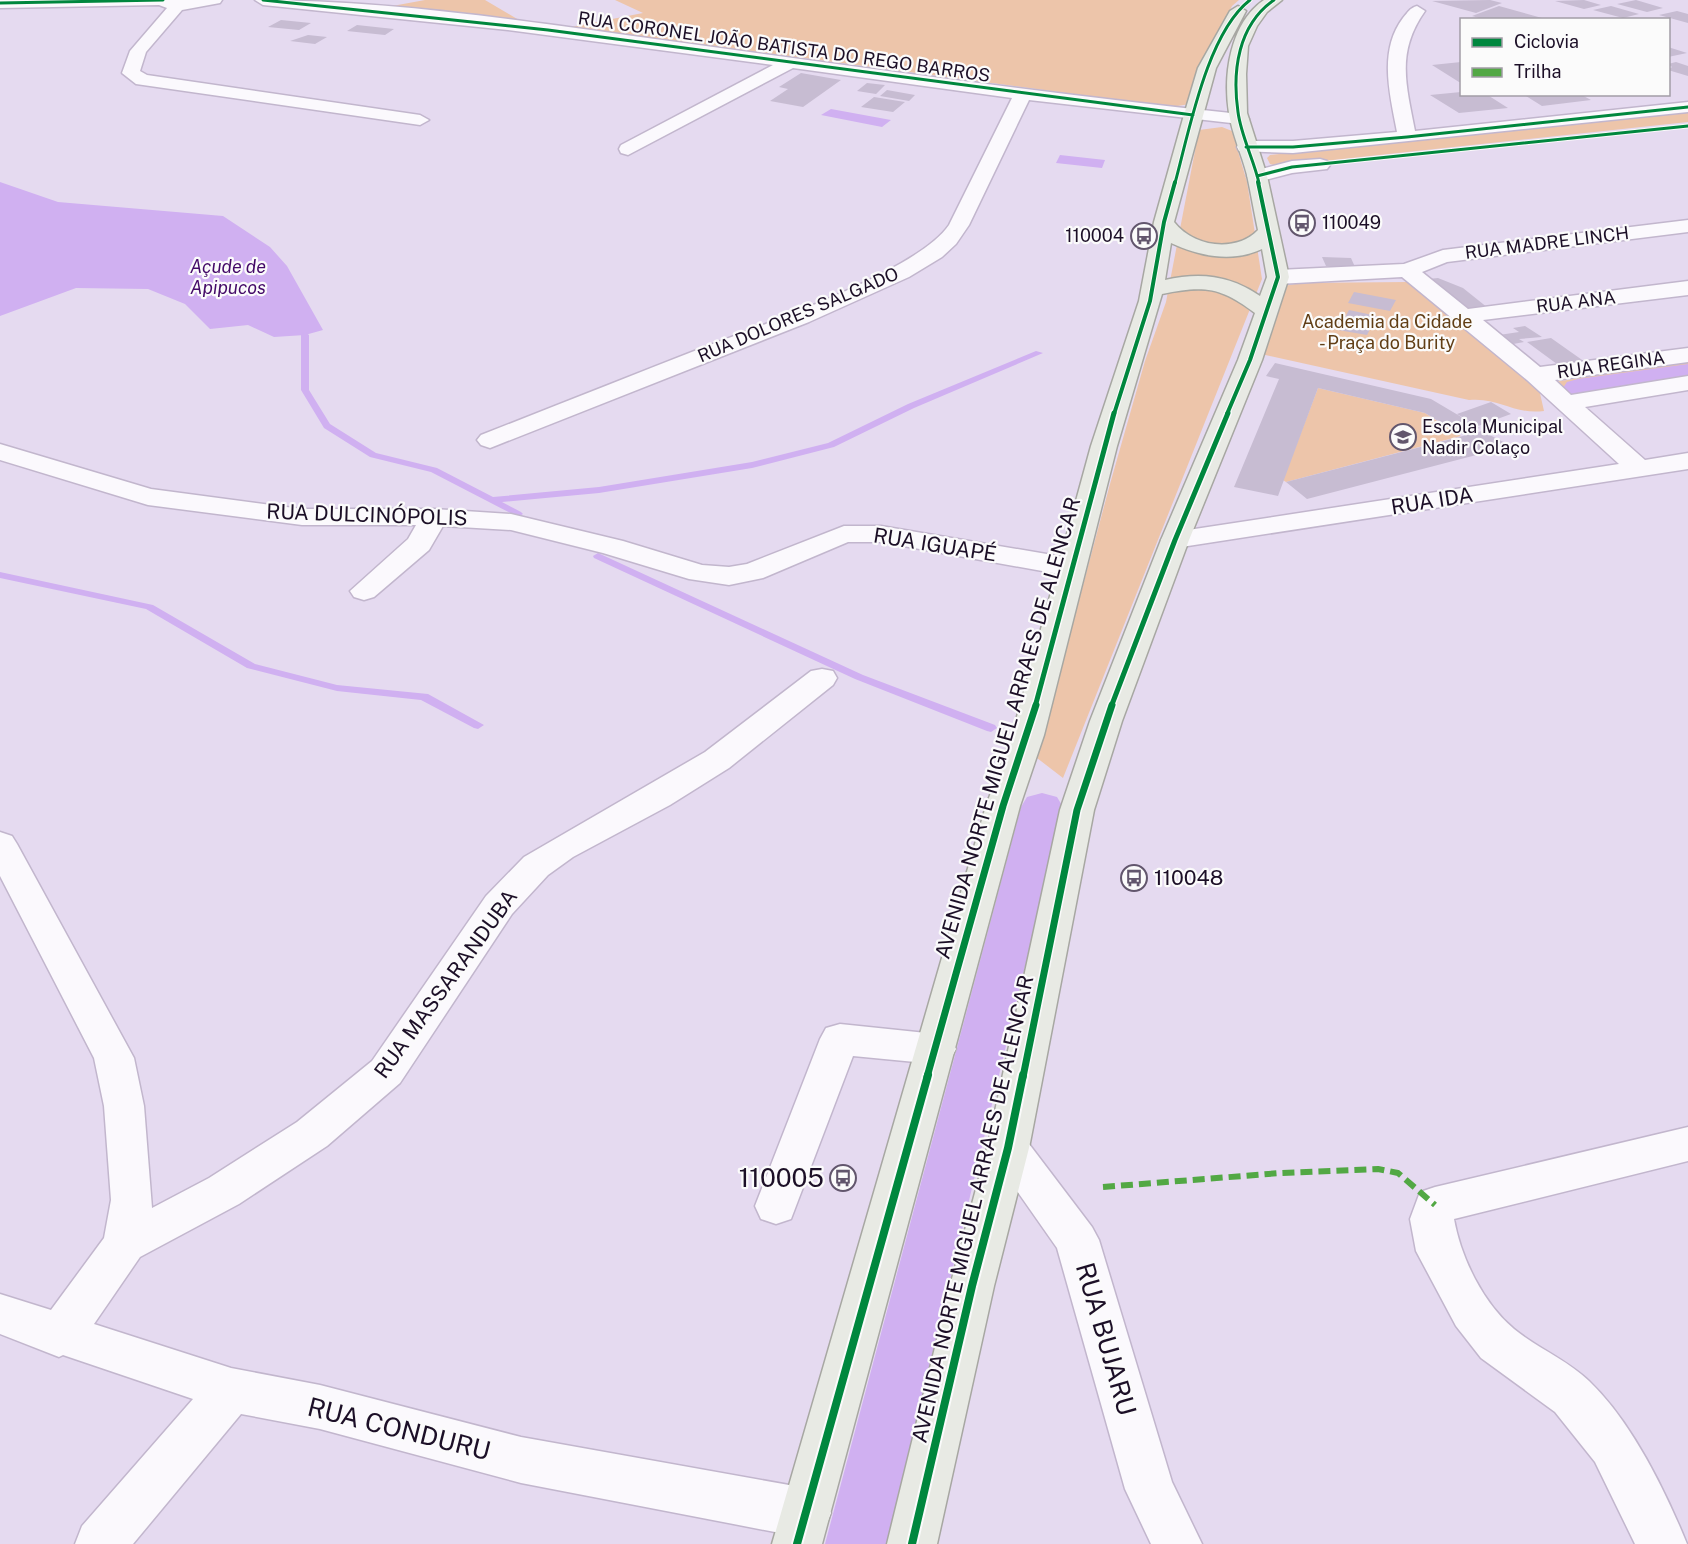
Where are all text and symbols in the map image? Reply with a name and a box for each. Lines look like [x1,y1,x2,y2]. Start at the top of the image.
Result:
street label: RUA CORONEL JOÃO BATISTA DO REGO BARROS [577,6,992,86]
legend [1460,18,1670,96]
text: Ciclovia [1514,31,1579,52]
text: Trilha [1514,61,1561,82]
bus stop icon: 110049 [1287,208,1317,238]
place label: 110049 [1322,212,1381,233]
bus stop icon: 110004 [1129,221,1159,251]
street label: RUA MADRE LINCH [1464,222,1630,263]
place label: 110004 [1065,225,1124,246]
water label: Açude de Apipucos [190,256,266,298]
street label: RUA DOLORES SALGADO [694,263,901,366]
street label: RUA ANA [1535,286,1617,317]
park label: Academia da Cidade - Praça do Burity [1302,311,1472,353]
street label: RUA REGINA [1556,346,1667,382]
place label: Escola Municipal Nadir Colaço [1422,416,1563,458]
school or university icon: Escola Municipal Nadir Colaço [1388,422,1418,452]
street label: RUA IDA [1389,482,1475,519]
street label: AVENIDA NORTE MIGUEL ARRAES DE ALENCAR [929,494,1086,962]
street label: RUA DULCINÓPOLIS [266,498,468,531]
street label: RUA IGUAPÉ [872,522,998,567]
bus stop icon: 110048 [1119,863,1149,893]
place label: 110048 [1154,865,1223,890]
street label: RUA MASSARANDUBA [369,884,522,1083]
street label: AVENIDA NORTE MIGUEL ARRAES DE ALENCAR [906,973,1039,1445]
place label: 110005 [739,1162,824,1193]
bus stop icon: 110005 [828,1163,858,1193]
street label: RUA BUJARU [1070,1259,1143,1419]
street label: RUA CONDURU [304,1391,494,1466]

